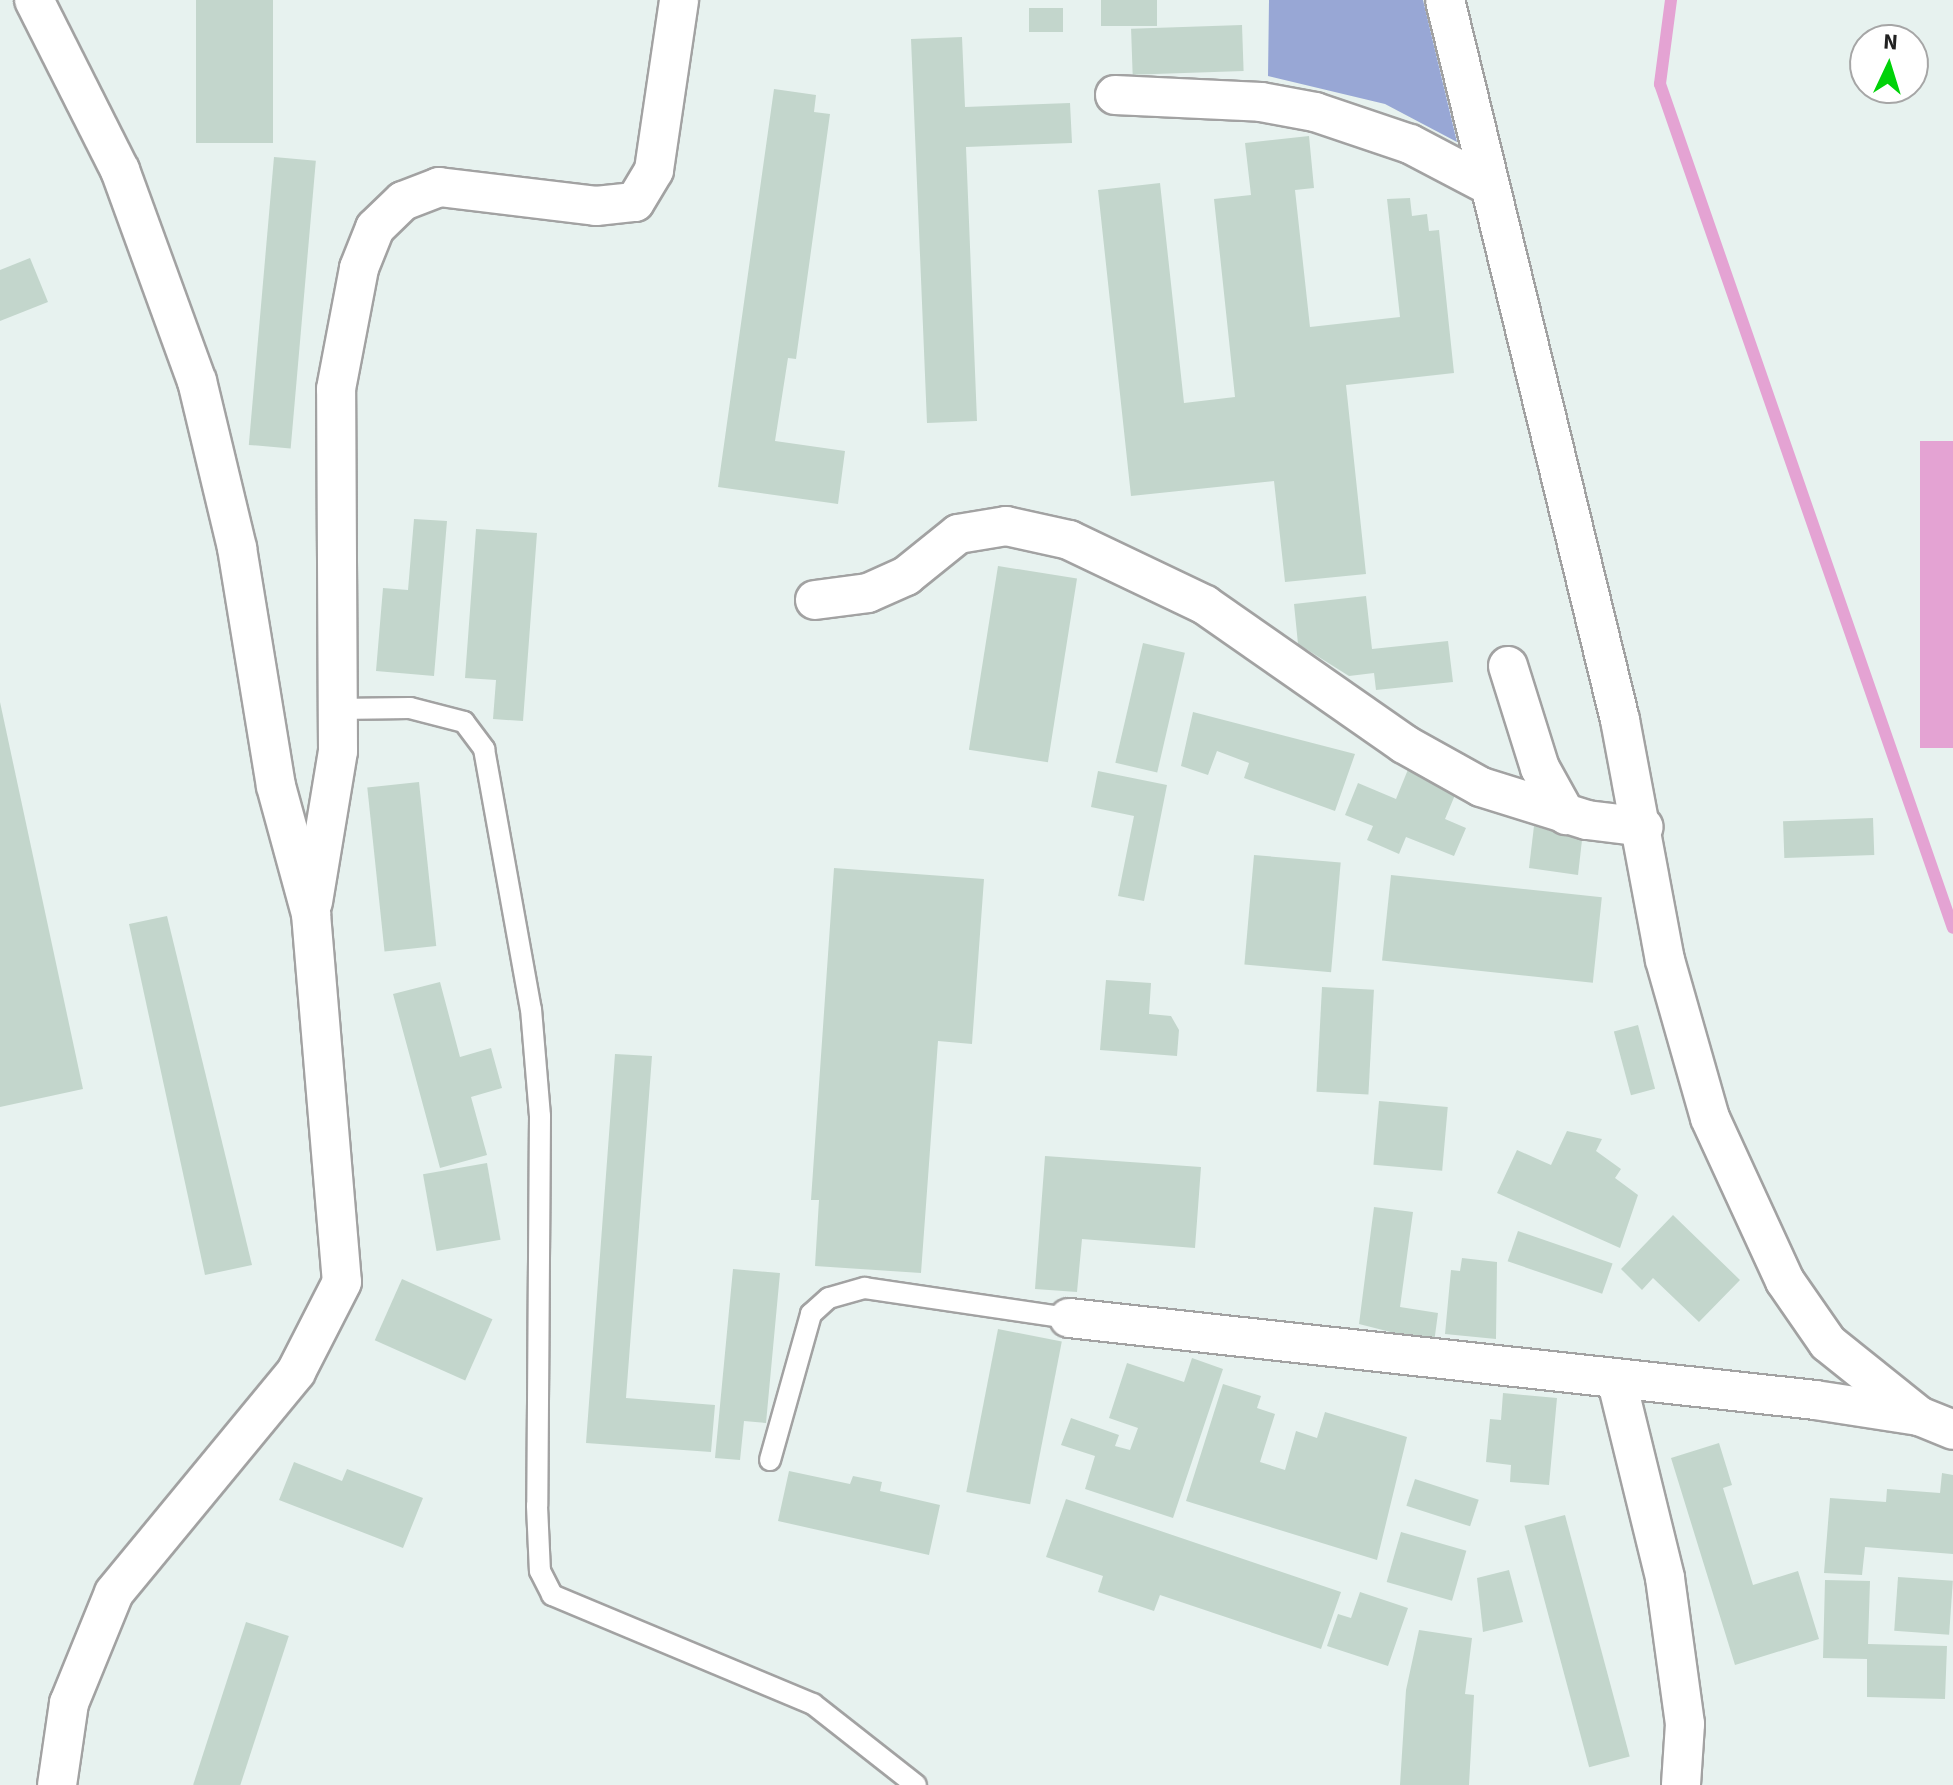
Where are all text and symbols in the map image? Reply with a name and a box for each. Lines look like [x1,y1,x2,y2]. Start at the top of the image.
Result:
north arrow [1849,24,1929,104]
text: N [1882,26,1899,59]

